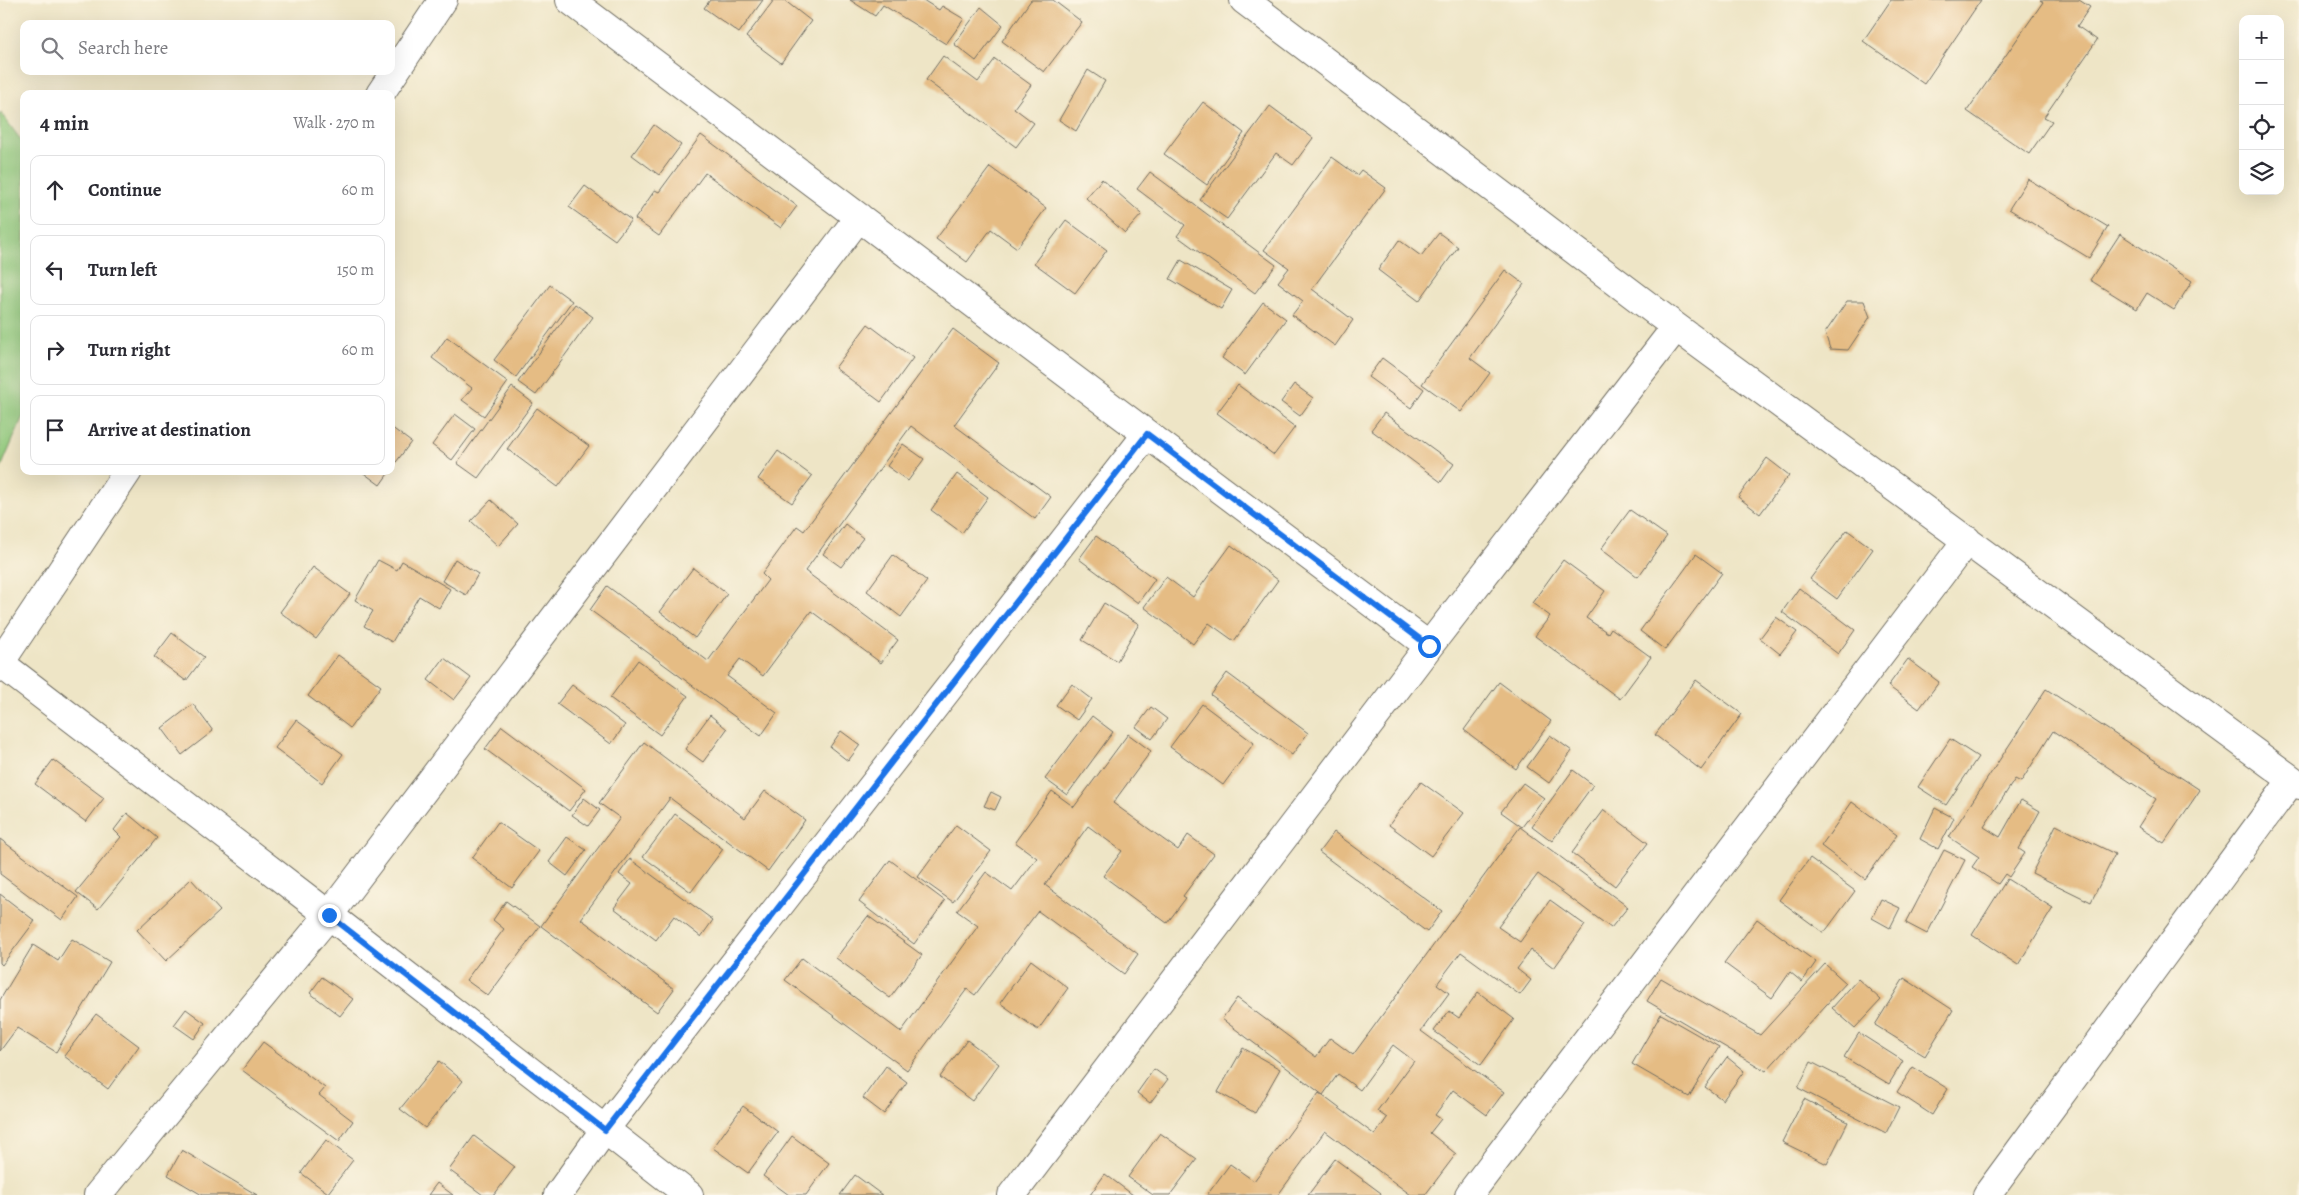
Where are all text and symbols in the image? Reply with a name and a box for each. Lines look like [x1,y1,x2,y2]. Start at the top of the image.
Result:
map controls [2239,15,2284,195]
button: + [2239,15,2284,60]
search box [20,20,395,75]
icon: search [38,34,66,62]
text: Search here [78,35,168,61]
button: − [2239,60,2284,105]
button: locate [2239,105,2284,150]
text: 4 min [40,109,89,137]
text: Walk · 270 m [293,112,375,134]
button: layers [2239,150,2284,195]
icon: ahead [41,176,69,204]
text: Continue [88,177,162,203]
text: 60 m [342,179,374,201]
icon: left [41,256,69,284]
text: Turn left [88,257,157,283]
text: 150 m [337,259,374,281]
icon: right [41,336,69,364]
text: Turn right [88,337,170,363]
text: 60 m [342,339,374,361]
icon: arrive [41,416,69,444]
text: Arrive at destination [88,417,251,443]
route start [1418,635,1441,658]
route end [318,904,341,927]

